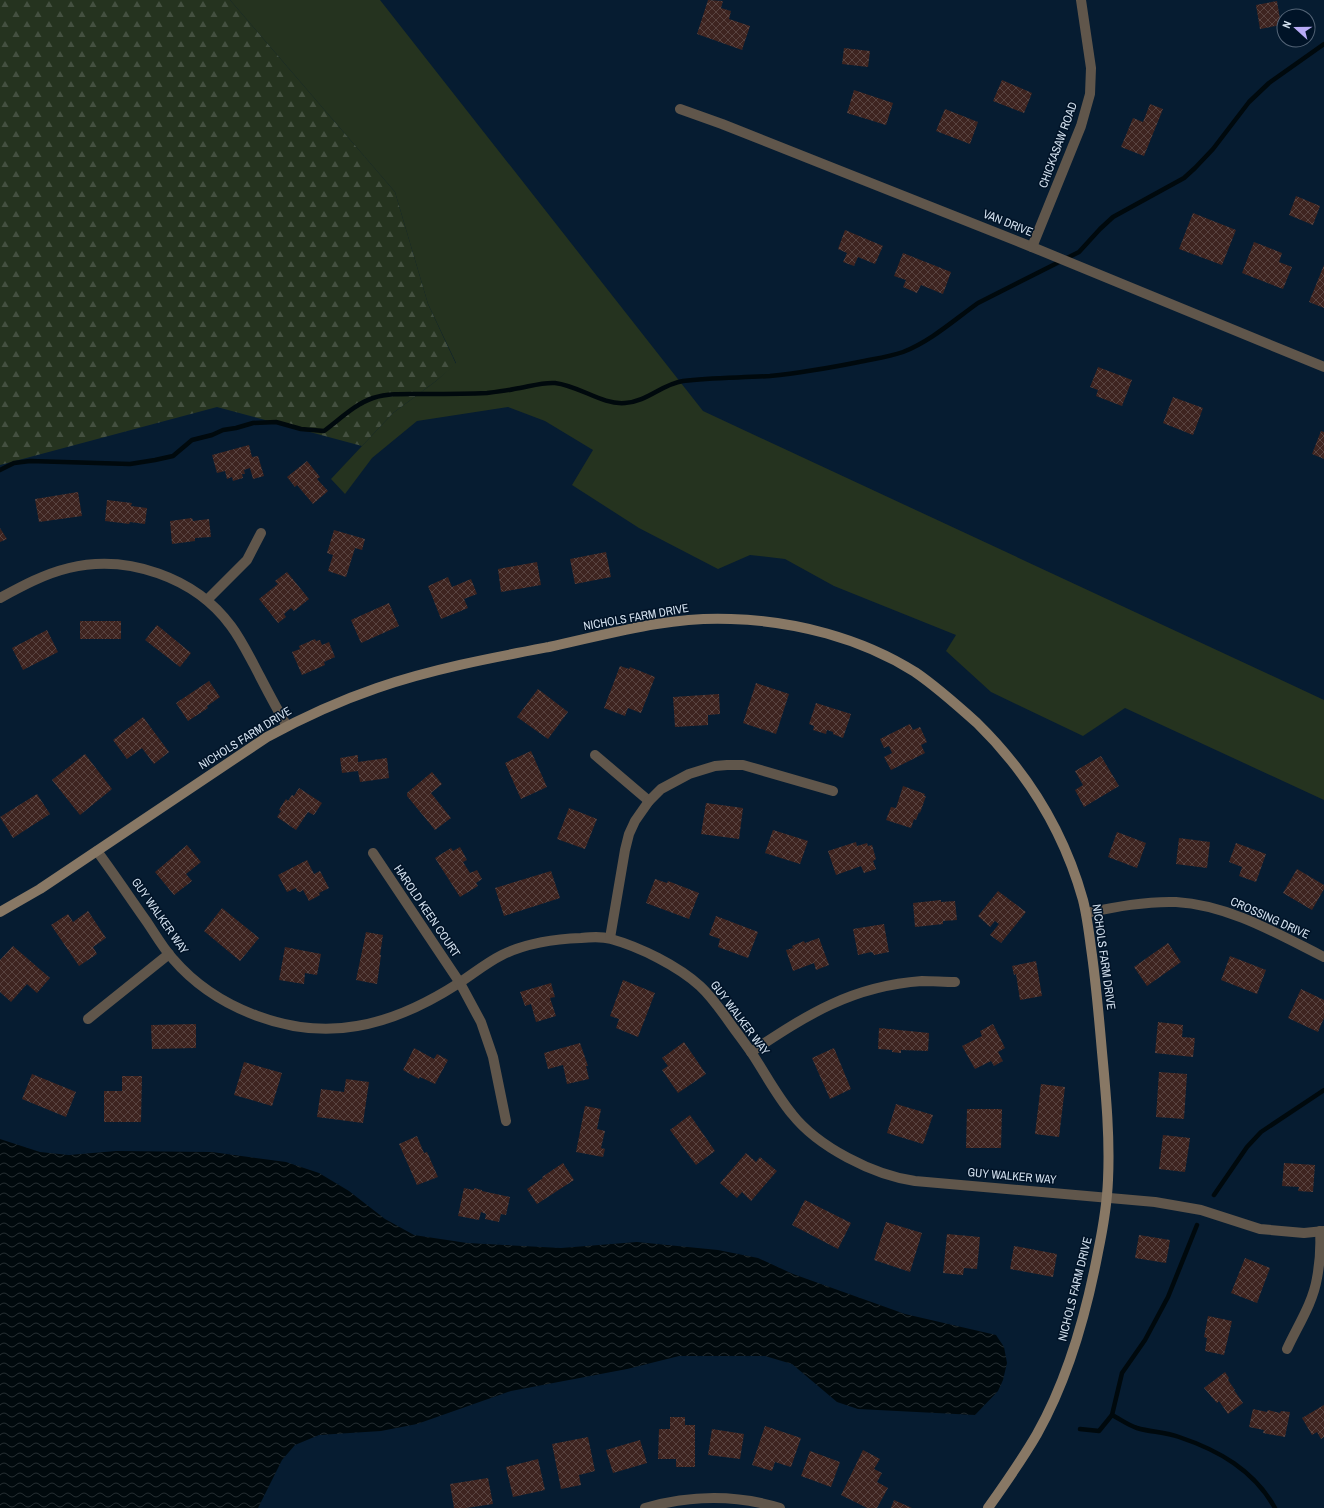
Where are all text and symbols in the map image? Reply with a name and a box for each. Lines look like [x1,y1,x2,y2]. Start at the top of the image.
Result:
north arrow [1276,8,1316,48]
text: N [1279,19,1294,30]
street label: CHICKASAW ROAD [1035,100,1081,190]
street label: VAN DRIVE [981,206,1035,240]
street label: NICHOLS FARM DRIVE [582,600,690,634]
street label: NICHOLS FARM DRIVE [196,703,294,773]
street label: HAROLD KEEN COURT [390,862,464,960]
street label: GUY WALKER WAY [128,875,192,957]
street label: CROSSING DRIVE [1228,893,1312,943]
street label: NICHOLS FARM DRIVE [1089,903,1119,1011]
street label: GUY WALKER WAY [707,978,773,1059]
street label: GUY WALKER WAY [967,1164,1058,1188]
street label: NICHOLS FARM DRIVE [1054,1235,1096,1343]

